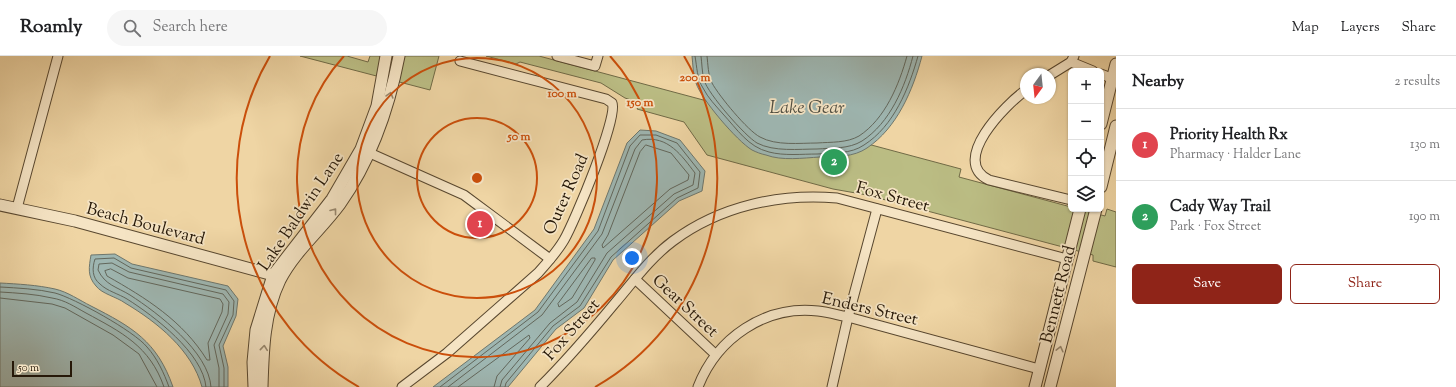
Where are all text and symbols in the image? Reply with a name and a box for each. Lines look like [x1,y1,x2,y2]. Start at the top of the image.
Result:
search box [107,10,387,46]
text: Roamly [20,14,83,41]
icon: search [121,17,143,39]
text: Search here [153,17,228,38]
text: Map [1292,18,1319,38]
text: Layers [1341,18,1379,38]
text: Share [1401,18,1436,38]
north arrow [1020,68,1056,104]
map controls [1068,68,1104,212]
button: + [1068,68,1104,104]
text: 200 m [680,69,710,87]
text: Nearby [1132,70,1184,94]
text: 2 results [1395,73,1440,91]
text: 100 m [546,85,577,103]
one-way arrow [385,91,394,98]
text: 150 m [625,94,654,112]
water label: Lake Gear [769,96,845,122]
button: − [1068,104,1104,140]
text: Priority Health Rx [1170,125,1288,146]
text: 50 m [507,128,531,146]
text: 1 [1143,136,1147,154]
text: 130 m [1410,136,1440,154]
button: locate [1068,140,1104,176]
text: Pharmacy · Halder Lane [1170,146,1301,164]
pin: 2 [821,147,847,177]
street label: Lake Baldwin Lane [253,148,350,276]
street label: Outer Road [538,150,595,239]
centre of rings [470,171,484,185]
button: layers [1068,176,1104,212]
street label: Fox Street [853,177,932,219]
text: Cady Way Trail [1170,197,1271,218]
street label: Beach Boulevard [83,198,208,252]
text: 2 [1142,208,1148,226]
text: 190 m [1409,208,1440,226]
one-way arrow [329,209,336,216]
pin: 1 [467,209,493,239]
text: Park · Fox Street [1170,218,1261,236]
street label: Bennett Road [1035,243,1083,346]
your location [622,248,642,268]
button: Save [1132,264,1282,304]
button: Share [1290,264,1440,304]
street label: Gear Street [646,269,723,344]
street label: Enders Street [819,287,920,333]
street label: Fox Street [539,294,606,367]
one-way arrow [259,345,268,351]
one-way arrow [1055,346,1064,353]
scale bar [12,359,72,378]
text: 50 m [18,360,39,376]

